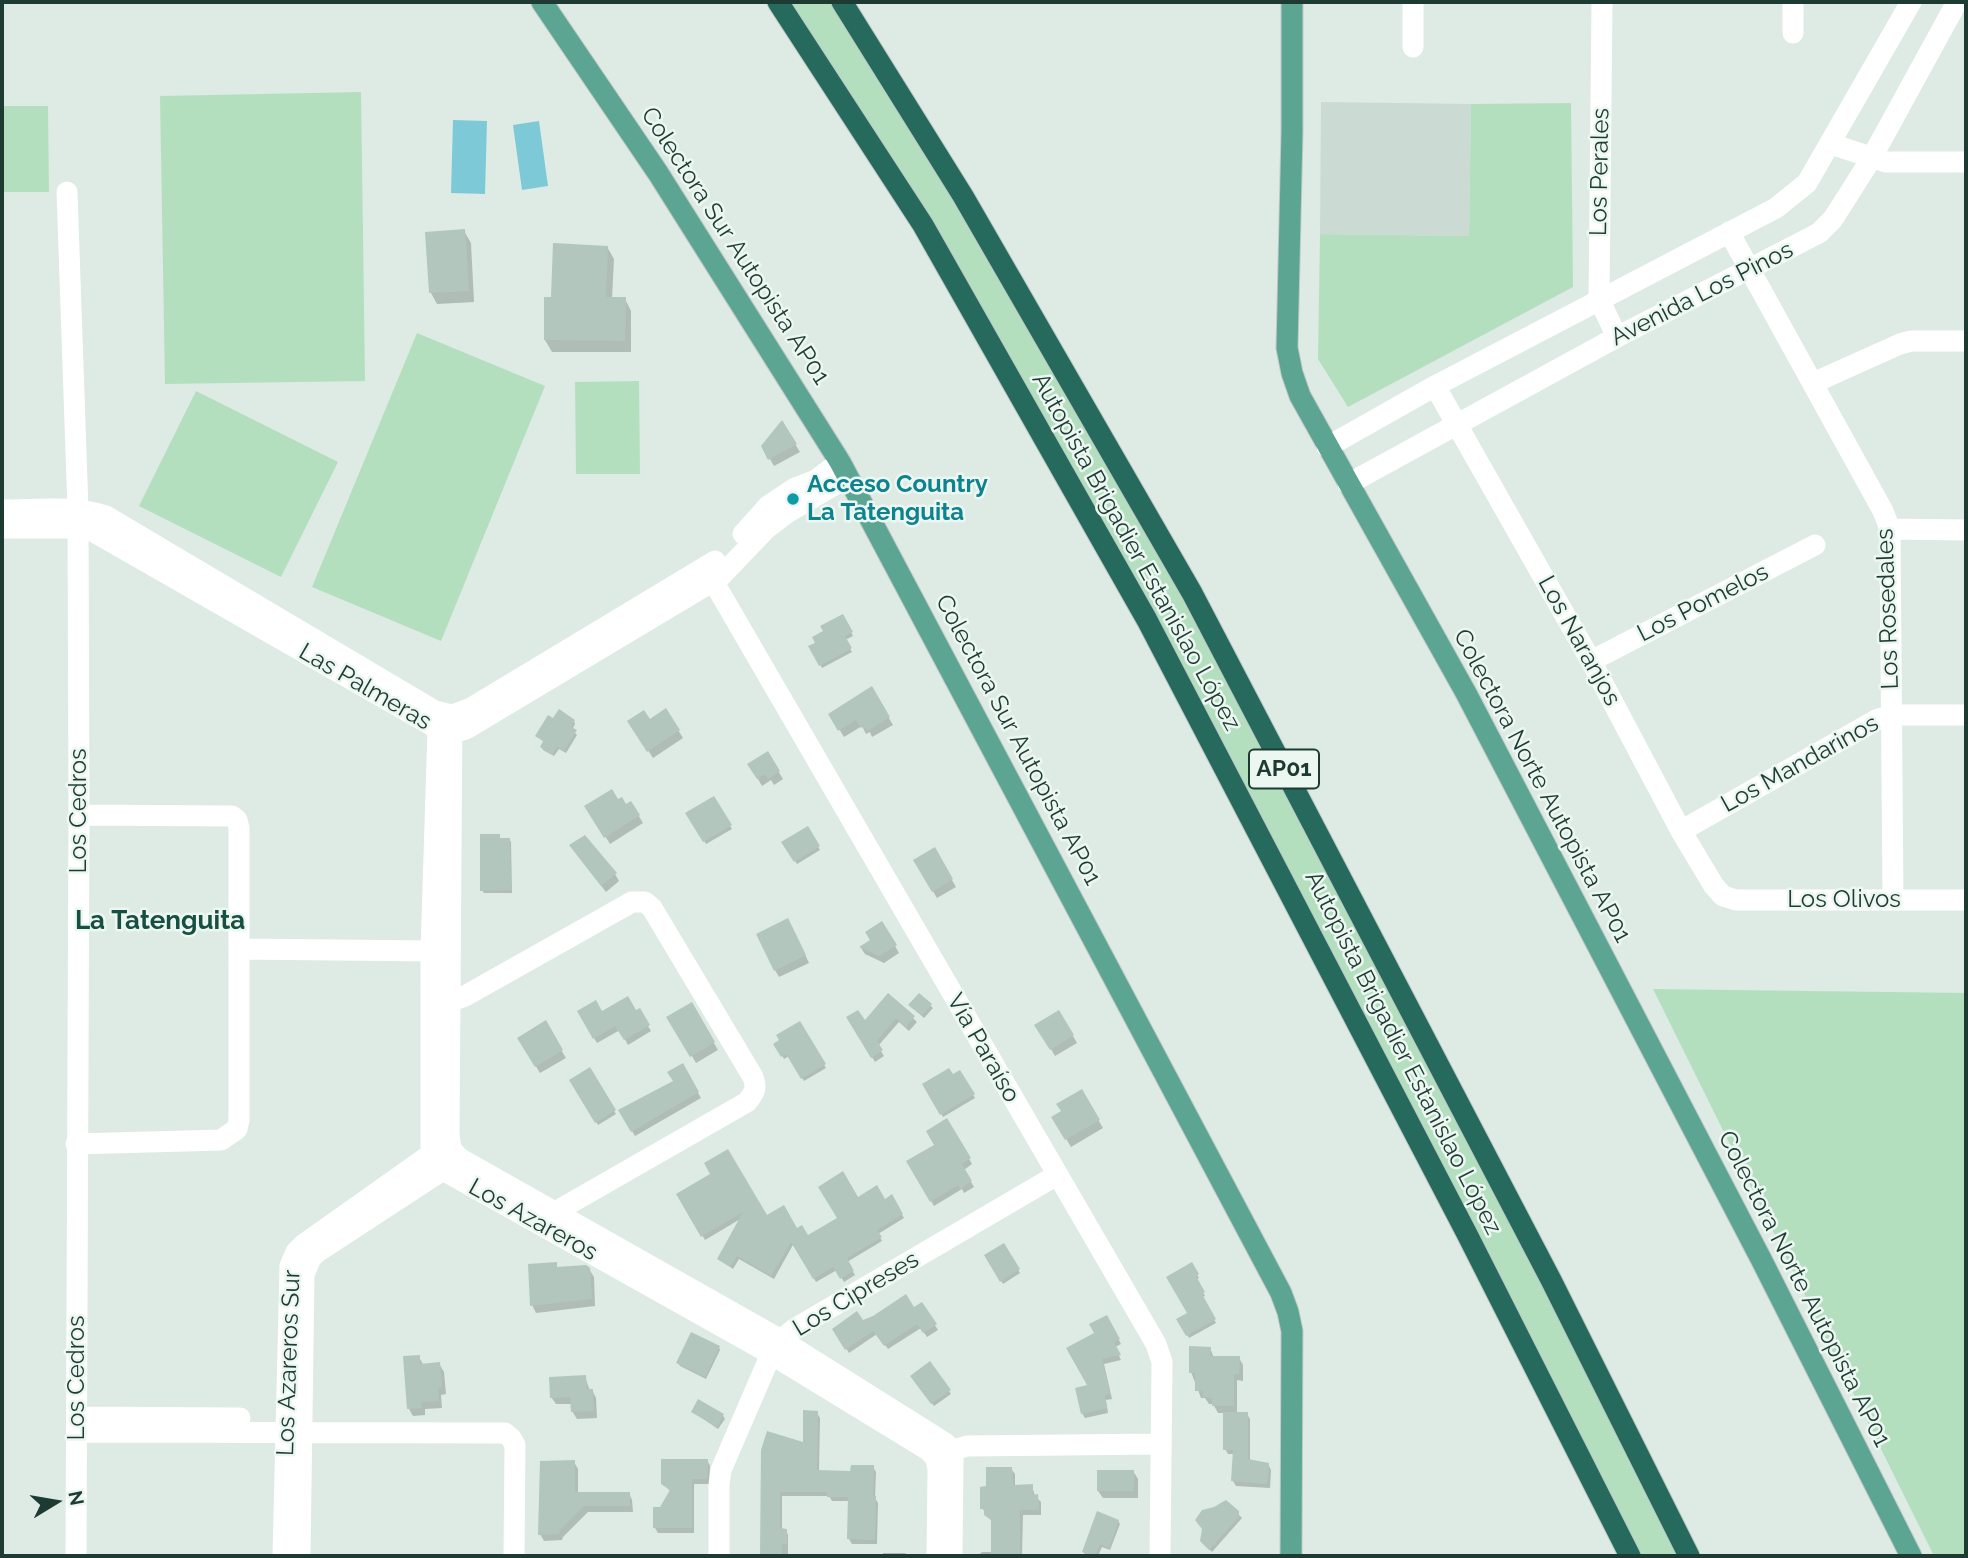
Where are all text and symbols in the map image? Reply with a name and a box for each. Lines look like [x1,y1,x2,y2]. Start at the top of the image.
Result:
street label: Colectora Sur Autopista AP01 [634,102,836,390]
street label: Los Perales [1584,108,1616,236]
street label: Avenida Los Pinos [1606,236,1798,352]
street label: Autopista Brigadier Estanislao López [1025,368,1247,736]
place label: Acceso Country La Tatenguita [807,471,988,527]
marker: Acceso Country La Tatenguita [785,491,801,507]
street label: Los Rosedales [1871,528,1905,690]
street label: Los Pomelos [1633,558,1773,648]
street label: Los Naranjos [1532,571,1626,711]
street label: Colectora Sur Autopista AP01 [929,590,1107,890]
street label: Colectora Norte Autopista AP01 [1447,624,1637,948]
street label: Las Palmeras [294,637,436,737]
street label: Los Mandarinos [1716,709,1884,819]
street label: Los Cedros [65,748,93,874]
road number: AP01 [1249,750,1319,789]
street label: Autopista Brigadier Estanislao López [1298,866,1508,1240]
street label: Los Olivos [1787,886,1901,914]
district label: La Tatenguita [75,905,245,937]
street label: Vía Paraíso [940,988,1026,1108]
street label: Colectora Norte Autopista AP01 [1712,1126,1896,1452]
street label: Los Azareros [464,1173,602,1267]
street label: Los Cipreses [788,1245,924,1343]
street label: Los Azareros Sur [271,1269,307,1457]
street label: Los Cedros [63,1315,91,1441]
north arrow [21,1467,91,1537]
text: N [64,1489,89,1507]

